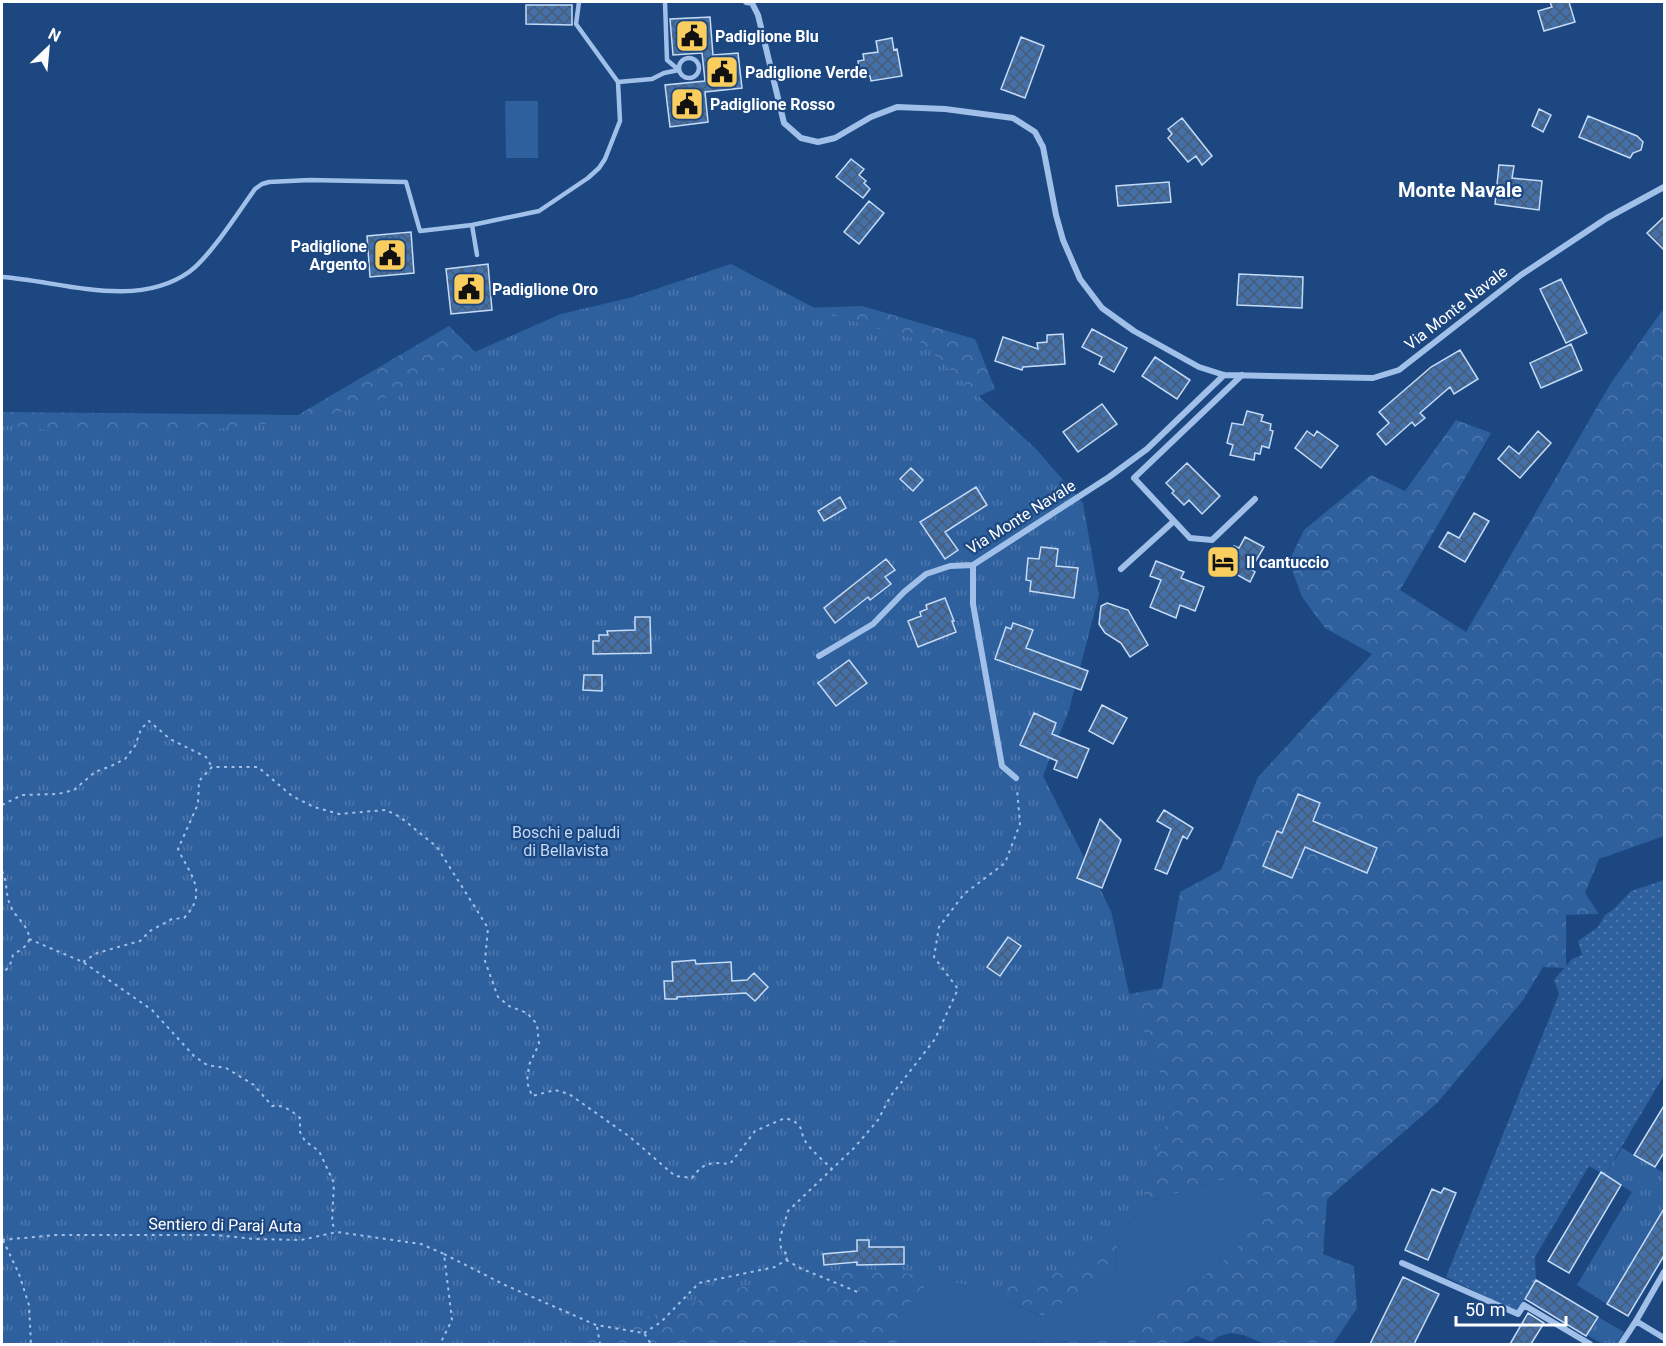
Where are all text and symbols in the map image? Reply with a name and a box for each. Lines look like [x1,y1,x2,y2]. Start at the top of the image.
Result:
north arrow [18,18,78,78]
public building icon: Padiglione Blu [674,18,710,54]
text: N [45,24,64,46]
place label: Padiglione Blu [715,27,819,46]
public building icon: Padiglione Verde [704,54,740,90]
place label: Padiglione Verde [745,63,868,82]
public building icon: Padiglione Rosso [669,86,705,122]
place label: Padiglione Rosso [710,95,835,114]
district label: Monte Navale [1398,178,1522,202]
place label: Padiglione Argento [291,237,367,274]
public building icon: Padiglione Argento [372,237,408,273]
street label: Via Monte Navale [1401,262,1511,354]
public building icon: Padiglione Oro [451,271,487,307]
place label: Padiglione Oro [492,280,598,299]
street label: Via Monte Navale [963,476,1079,558]
hotel icon: Il cantuccio [1205,544,1241,580]
place label: Il cantuccio [1246,553,1329,572]
park label: Boschi e paludi di Bellavista [512,823,620,860]
street label: Sentiero di Paraj Auta [148,1214,302,1236]
scale bar [1456,1289,1566,1327]
text: 50 m [1465,1299,1505,1320]

